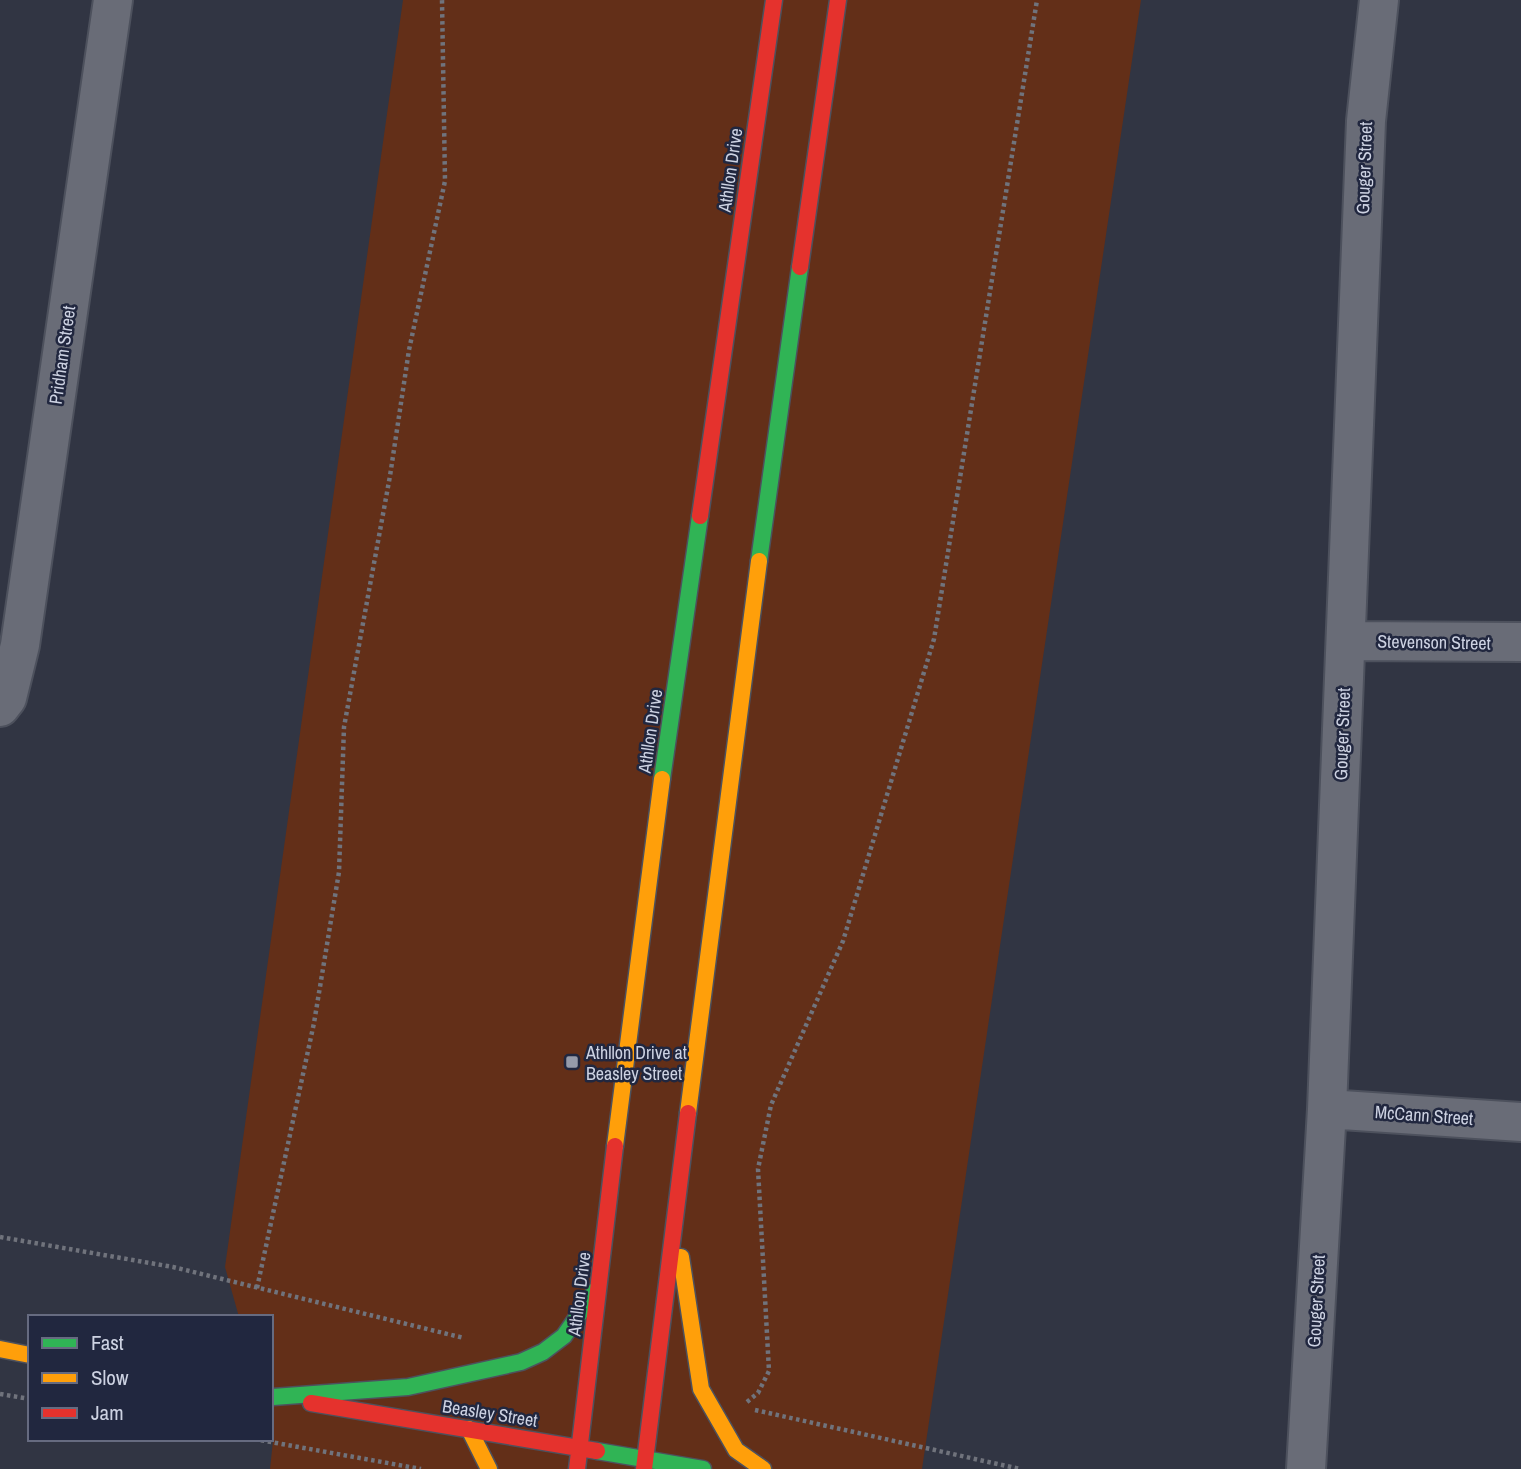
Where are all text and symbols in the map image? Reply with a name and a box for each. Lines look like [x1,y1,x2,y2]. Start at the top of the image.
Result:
street label: Gouger Street [1350,121,1378,215]
street label: Athllon Drive [712,126,748,215]
street label: Pridham Street [43,304,81,406]
street label: Stevenson Street [1377,629,1491,655]
street label: Athllon Drive [632,687,668,776]
street label: Gouger Street [1328,687,1356,781]
place label: Athllon Drive at Beasley Street [585,1040,687,1086]
marker: Athllon Drive at Beasley Street [564,1054,580,1070]
street label: McCann Street [1374,1099,1474,1131]
street label: Athllon Drive [561,1251,597,1338]
street label: Gouger Street [1301,1254,1331,1348]
legend [28,1315,273,1441]
text: Fast [91,1328,124,1357]
text: Slow [91,1363,129,1392]
street label: Beasley Street [441,1393,539,1433]
text: Jam [91,1398,124,1427]

